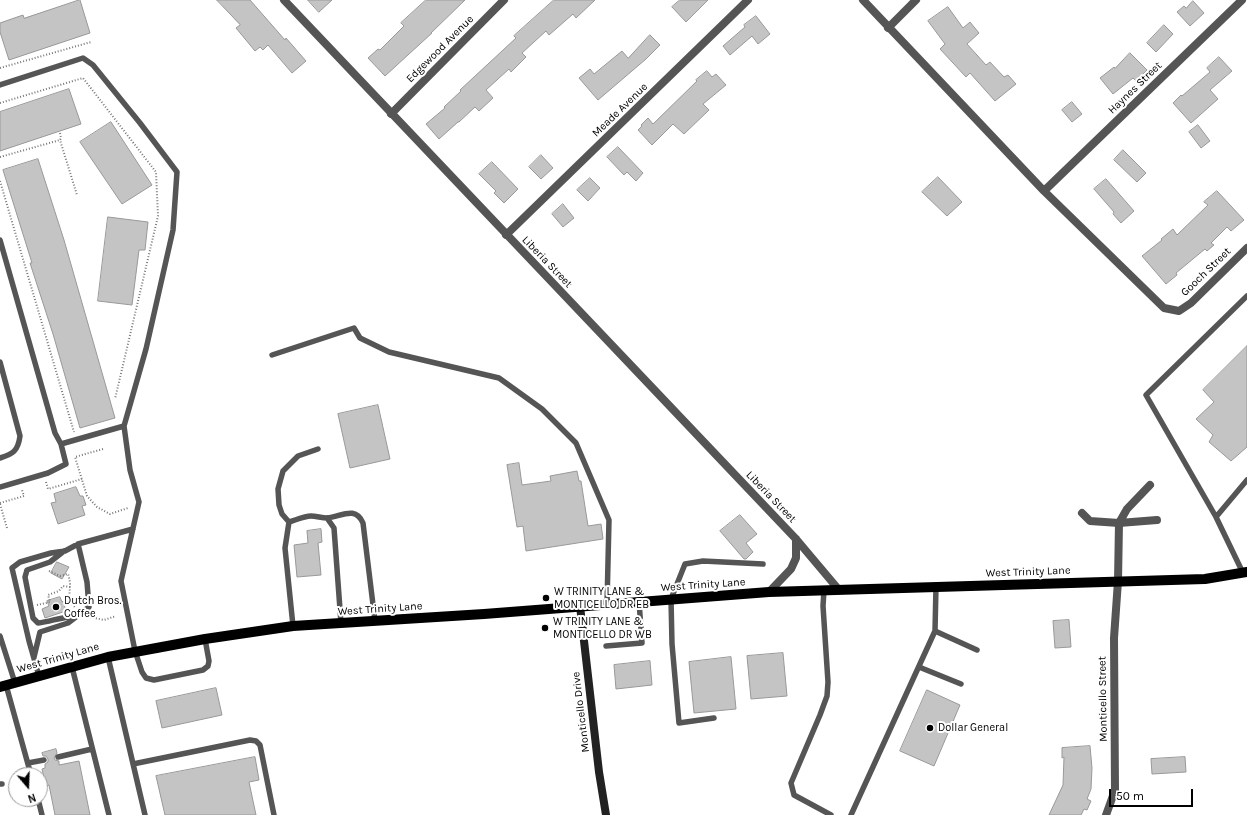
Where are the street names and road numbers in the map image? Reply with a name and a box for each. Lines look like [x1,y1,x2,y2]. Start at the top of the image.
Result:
street label: Edgewood Avenue [404,13,476,85]
street label: Haynes Street [1105,59,1165,117]
street label: Meade Avenue [590,80,650,140]
street label: Liberia Street [519,233,575,291]
street label: Gooch Street [1178,245,1234,299]
street label: Liberia Street [743,468,799,526]
street label: West Trinity Lane [985,564,1071,580]
street label: West Trinity Lane [660,575,746,595]
street label: West Trinity Lane [337,599,423,619]
street label: West Trinity Lane [15,640,101,676]
street label: Monticello Street [1096,656,1110,742]
street label: Monticello Drive [570,671,592,753]

